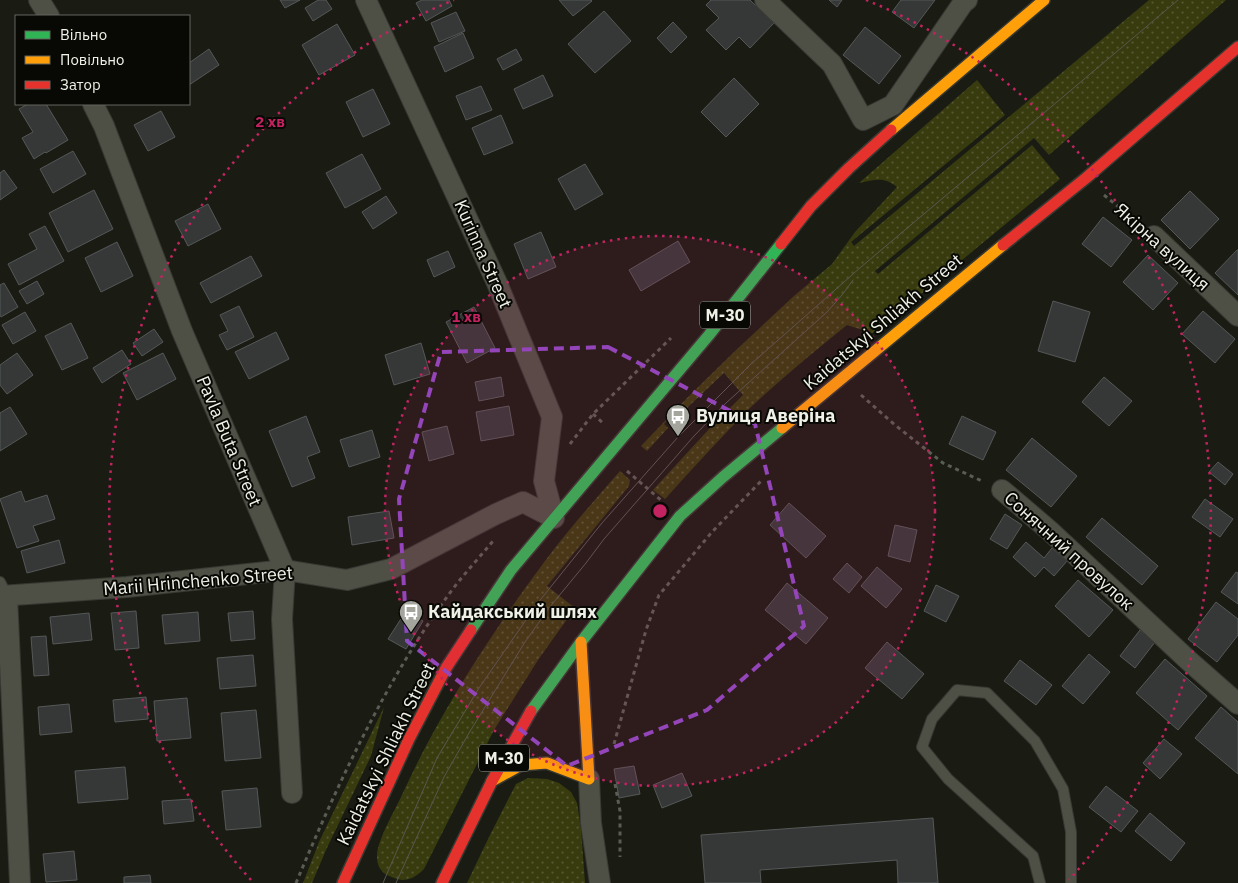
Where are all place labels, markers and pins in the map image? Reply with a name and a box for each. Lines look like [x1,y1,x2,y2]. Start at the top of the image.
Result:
bus stop icon: Вулиця Аверіна [665,403,691,437]
place label: Вулиця Аверіна [696,404,835,427]
centre of rings [651,502,669,520]
bus stop icon: Кайдакський шлях [398,599,424,633]
place label: Кайдакський шлях [428,600,597,623]

